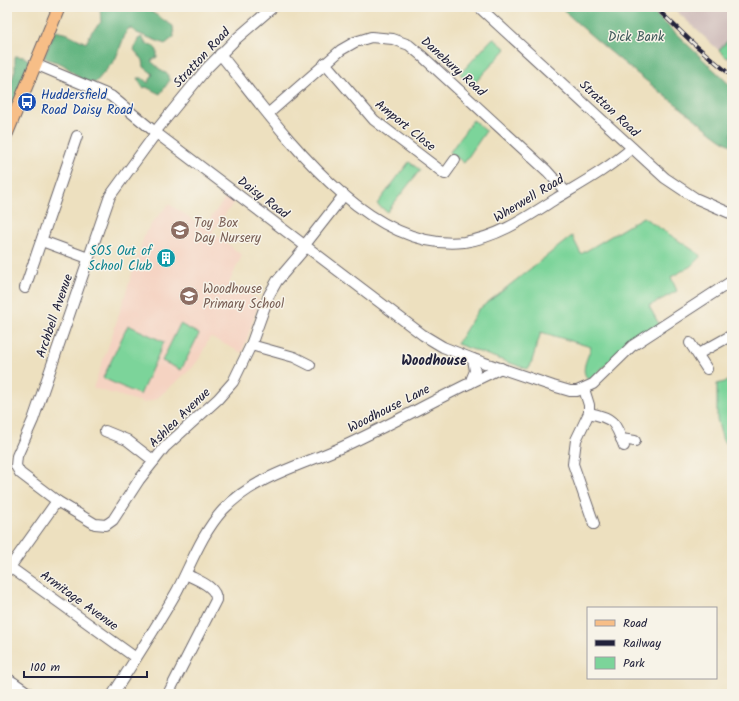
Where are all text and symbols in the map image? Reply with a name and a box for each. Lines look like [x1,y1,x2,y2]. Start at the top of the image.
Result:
street label: Stratton Road [168,22,236,93]
park label: Dick Bank [608,27,665,48]
street label: Danebury Road [415,32,491,103]
street label: Stratton Road [574,75,645,143]
place label: Huddersfield Road Daisy Road [41,85,133,121]
bus stop icon: Huddersfield Road Daisy Road [16,91,38,113]
street label: Amport Close [370,95,440,157]
street label: Wherwell Road [489,169,569,228]
street label: Daisy Road [233,171,294,225]
place label: Toy Box Day Nursery [194,213,262,249]
school or university icon: Toy Box Day Nursery [169,219,191,241]
place label: SOS Out of School Club [88,241,153,277]
building icon: SOS Out of School Club [155,247,177,269]
street label: Archbell Avenue [31,271,79,361]
place label: Woodhouse Primary School [203,279,284,315]
school or university icon: Woodhouse Primary School [178,285,200,307]
district label: Woodhouse [401,350,467,372]
street label: Woodhouse Lane [344,379,434,439]
street label: Ashlea Avenue [144,383,216,453]
street label: Armitage Avenue [35,565,123,637]
legend [587,607,717,679]
text: Road [623,614,648,633]
text: Railway [623,634,661,653]
scale bar [24,653,147,679]
text: Park [623,654,645,673]
text: 100 m [30,658,61,677]

